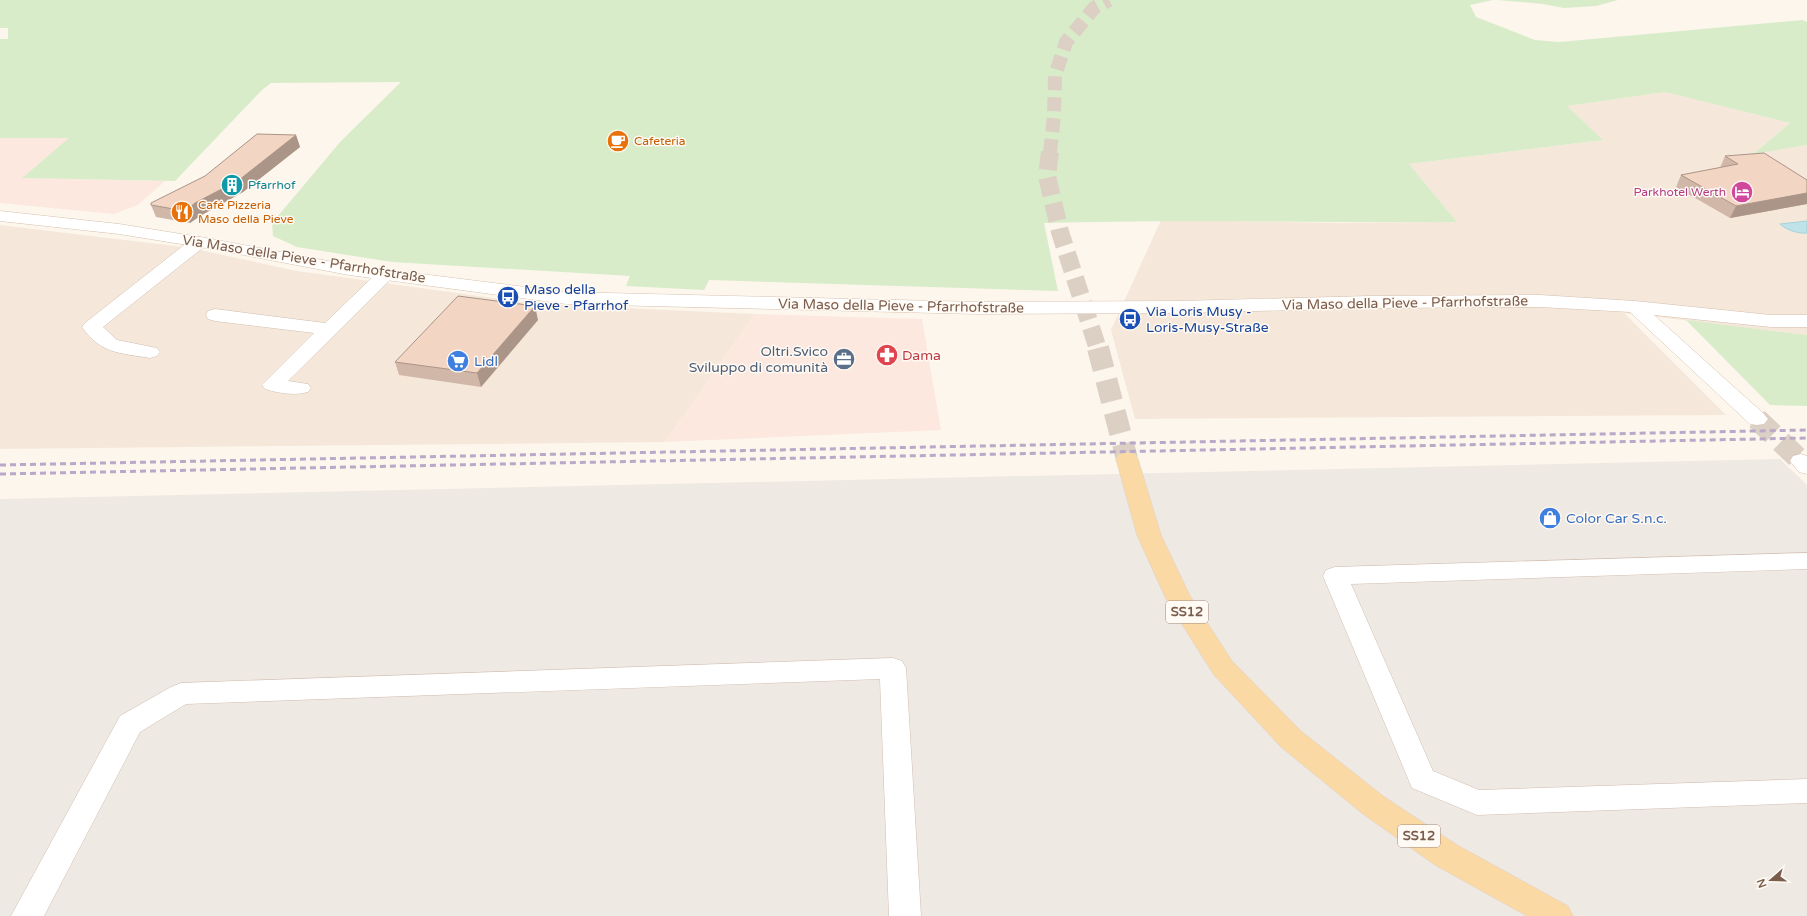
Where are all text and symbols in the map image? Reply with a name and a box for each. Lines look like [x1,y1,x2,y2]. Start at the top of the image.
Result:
cafe icon: Cafeteria [605,128,631,154]
place label: Cafeteria [634,134,686,148]
building icon: Pfarrhof [219,172,245,198]
place label: Pfarrhof [248,178,296,192]
hotel icon: Parkhotel Werth [1729,179,1755,205]
place label: Parkhotel Werth [1634,185,1726,199]
place label: Café Pizzeria Maso della Pieve [198,198,294,226]
restaurant icon: Café Pizzeria Maso della Pieve [169,199,195,225]
street label: Via Maso della Pieve - Pfarrhofstraße [181,231,427,287]
place label: Maso della Pieve - Pfarrhof [524,281,629,314]
bus stop icon: Maso della Pieve - Pfarrhof [495,284,521,310]
street label: Via Maso della Pieve - Pfarrhofstraße [1282,292,1528,314]
street label: Via Maso della Pieve - Pfarrhofstraße [778,295,1024,317]
place label: Via Loris Musy - Loris-Musy-Straße [1146,303,1269,336]
bus stop icon: Via Loris Musy - Loris-Musy-Straße [1117,306,1143,332]
pharmacy icon: Dama [874,342,900,368]
place label: Oltri.Svico Sviluppo di comunità [689,343,828,376]
office icon: Oltri.Svico Sviluppo di comunità [831,346,857,372]
place label: Dama [902,347,941,364]
supermarket icon: Lidl [445,348,471,374]
place label: Lidl [474,353,498,370]
shop icon: Color Car S.n.c. [1537,505,1563,531]
place label: Color Car S.n.c. [1566,510,1667,527]
road number: SS12 [1166,601,1208,623]
road number: SS12 [1398,825,1440,847]
north arrow [1751,860,1791,900]
text: N [1754,877,1770,890]

